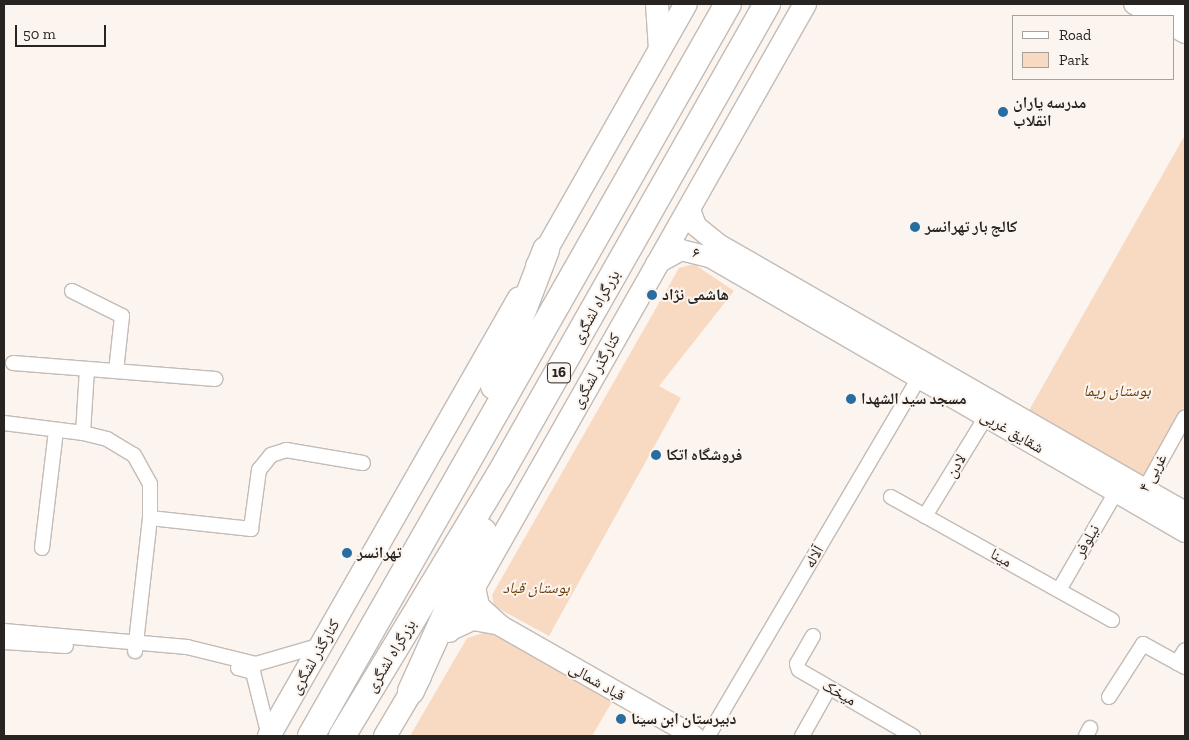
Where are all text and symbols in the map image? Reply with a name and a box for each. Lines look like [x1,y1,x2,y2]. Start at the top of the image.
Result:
scale bar [18,15,109,47]
legend [1012,15,1174,80]
text: 50 m [23,25,56,43]
text: Road [1059,26,1091,44]
text: Park [1059,51,1089,69]
place label: مدرسه یاران انقلاب [1013,93,1086,131]
marker: مدرسه یاران انقلاب [997,106,1009,118]
place label: کالج بار تهرانسر [925,217,1017,237]
marker: کالج بار تهرانسر [909,221,921,233]
street label: ۶ [690,243,702,263]
street label: بزرگراه لشگری [568,267,624,347]
place label: هاشمی نژاد [662,285,729,305]
marker: هاشمی نژاد [646,289,658,301]
street label: کنارگذر لشگری [567,330,625,412]
road number: 16 [546,360,572,386]
park label: بوستان ریما [1083,381,1151,401]
place label: مسجد سید الشهدا [861,389,967,409]
marker: مسجد سید الشهدا [845,393,857,405]
street label: شقایق غربی [977,406,1047,458]
place label: فروشگاه اتکا [666,445,742,465]
marker: فروشگاه اتکا [650,449,662,461]
street label: لادن [941,451,971,481]
street label: ۴ غربی [1135,451,1171,495]
street label: نیلوفر [1070,521,1104,561]
street label: آلاله [800,542,828,572]
place label: تهرانسر [357,543,402,563]
street label: مینا [987,544,1015,572]
marker: تهرانسر [341,547,353,559]
park label: بوستان قباد [502,578,570,598]
street label: کنارگذر لشگری [286,616,344,698]
street label: بزرگراه لشگری [362,616,420,696]
street label: قباد شمالی [566,658,628,706]
street label: میخک [819,676,859,710]
place label: دبیرستان ابن سینا [631,709,736,729]
marker: دبیرستان ابن سینا [615,713,627,725]

